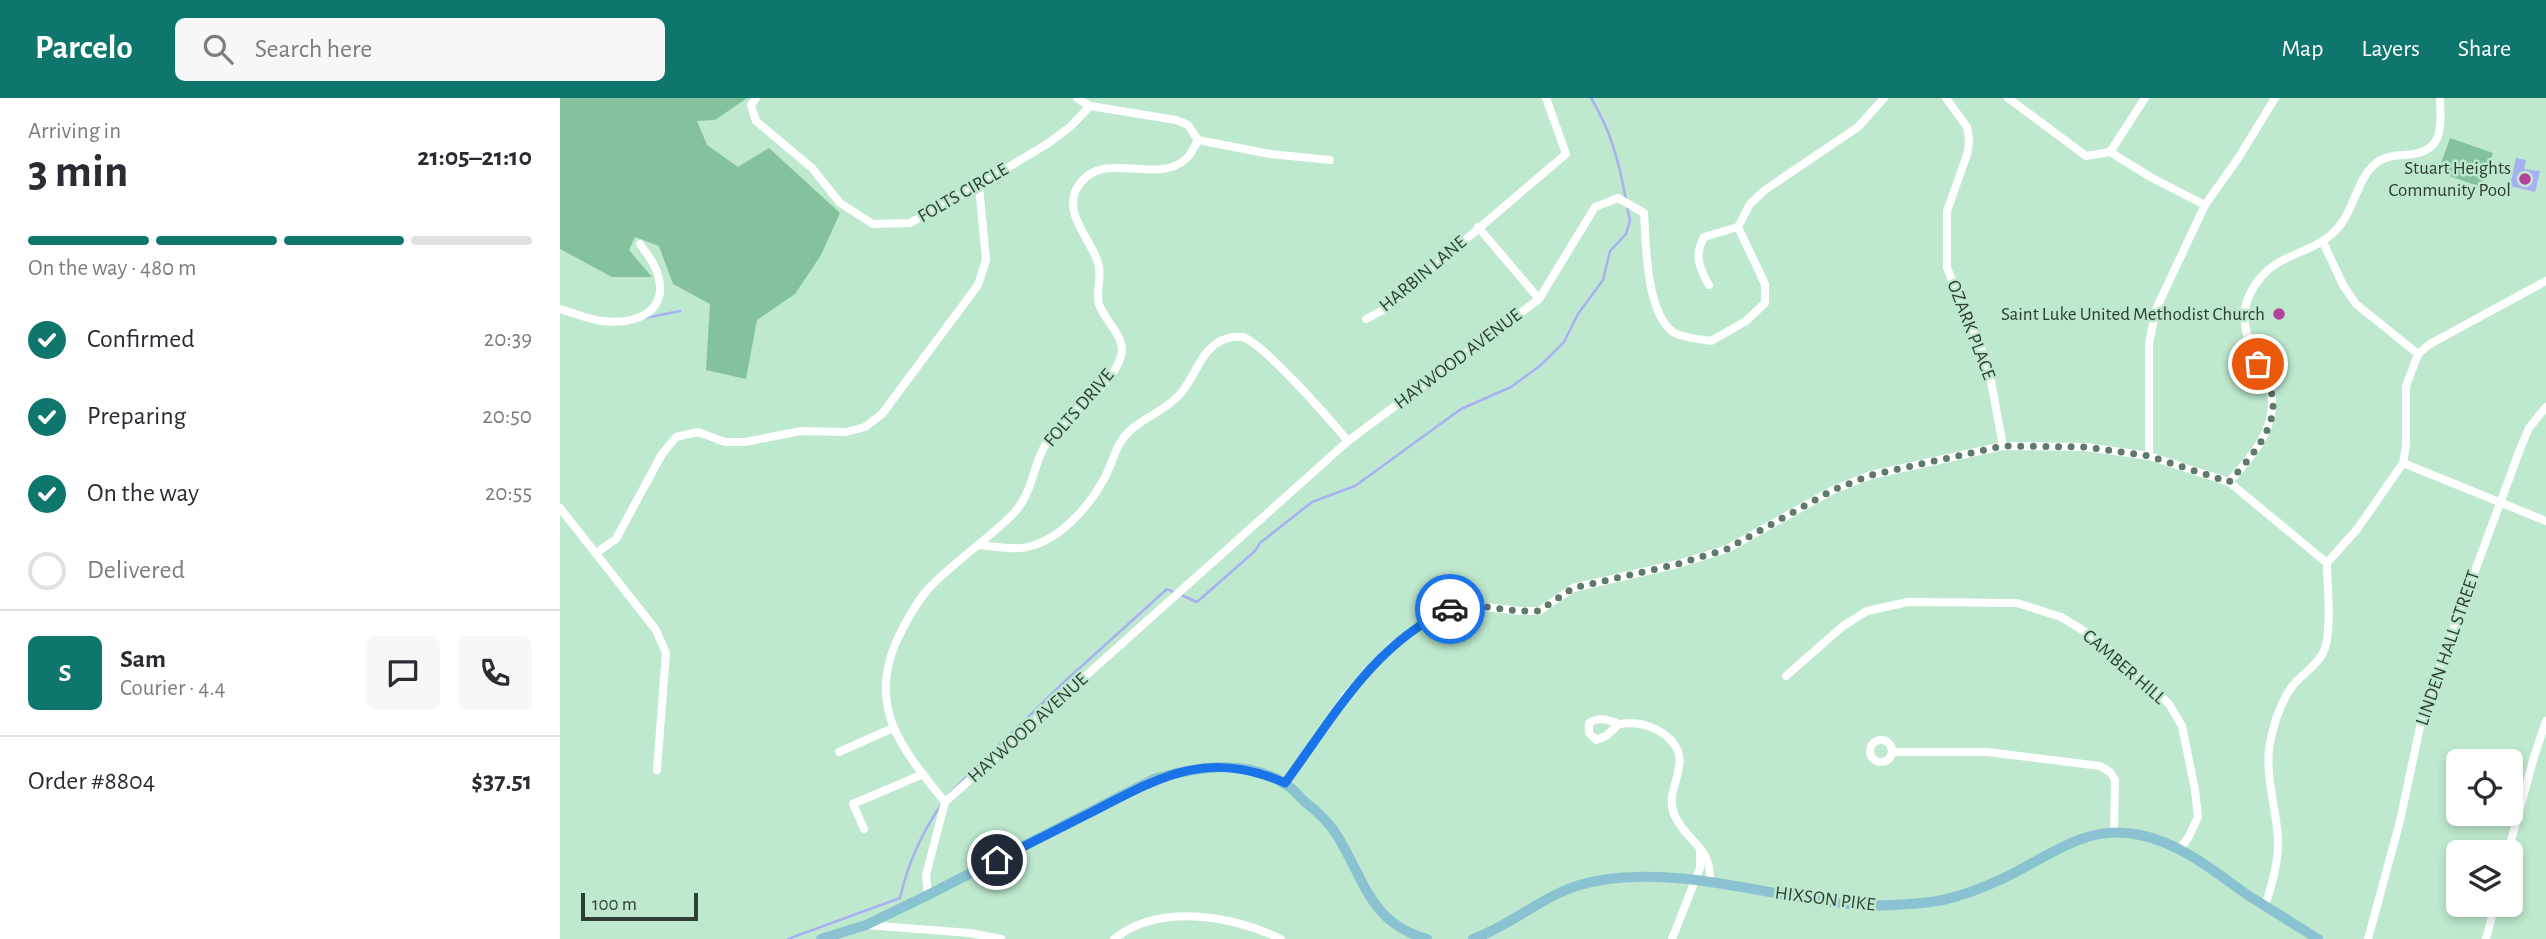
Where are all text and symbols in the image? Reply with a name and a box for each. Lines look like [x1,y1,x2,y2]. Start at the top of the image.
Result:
search box [175,18,665,81]
icon: search [199,30,237,68]
text: Parcelo [35,32,133,65]
text: Search here [255,36,372,62]
text: Map [2281,37,2323,61]
text: Layers [2361,37,2420,61]
text: Share [2458,37,2511,61]
text: Arriving in [28,120,121,143]
text: 21:05–21:10 [417,144,532,170]
text: 3 min [28,149,128,195]
place label: Stuart Heights Community Pool [2389,159,2511,200]
street label: FOLTS CIRCLE [915,160,1011,226]
marker: Stuart Heights Community Pool [2517,171,2533,187]
street label: HARBIN LANE [1376,232,1470,316]
text: On the way · 480 m [28,257,196,280]
street label: OZARK PLACE [1943,278,1999,382]
street label: HAYWOOD AVENUE [1391,305,1525,413]
place label: Saint Luke United Methodist Church [2001,305,2265,324]
marker: Saint Luke United Methodist Church [2271,306,2287,322]
icon: check [28,321,66,359]
text: Confirmed [87,326,195,352]
text: 20:39 [484,328,532,351]
pin [2228,334,2288,394]
icon: bag [2239,345,2277,383]
street label: FOLTS DRIVE [1040,366,1118,450]
icon: check [28,398,66,436]
text: Preparing [87,403,186,429]
text: 20:50 [482,405,532,428]
icon: check [28,475,66,513]
text: On the way [87,480,199,506]
text: 20:55 [485,482,532,505]
text: Delivered [87,557,185,583]
street label: LINDEN HALL STREET [2413,568,2483,728]
courier [1415,574,1485,644]
icon: car [1431,590,1469,628]
street label: CAMBER HILL [2079,626,2169,708]
button: chat [366,636,440,710]
button: phone [458,636,532,710]
text: Sam [120,646,166,672]
text: S [59,660,71,686]
street label: HAYWOOD AVENUE [965,669,1091,787]
text: Courier · 4.4 [120,677,226,700]
map controls [2446,749,2523,917]
button: locate [2446,749,2523,826]
text: Order #8804 [28,768,155,794]
text: $37.51 [471,768,532,794]
pin [967,830,1027,890]
button: layers [2446,840,2523,917]
icon: home [978,841,1016,879]
street label: HIXSON PIKE [1774,883,1876,915]
scale bar [581,890,698,922]
text: 100 m [592,895,637,914]

